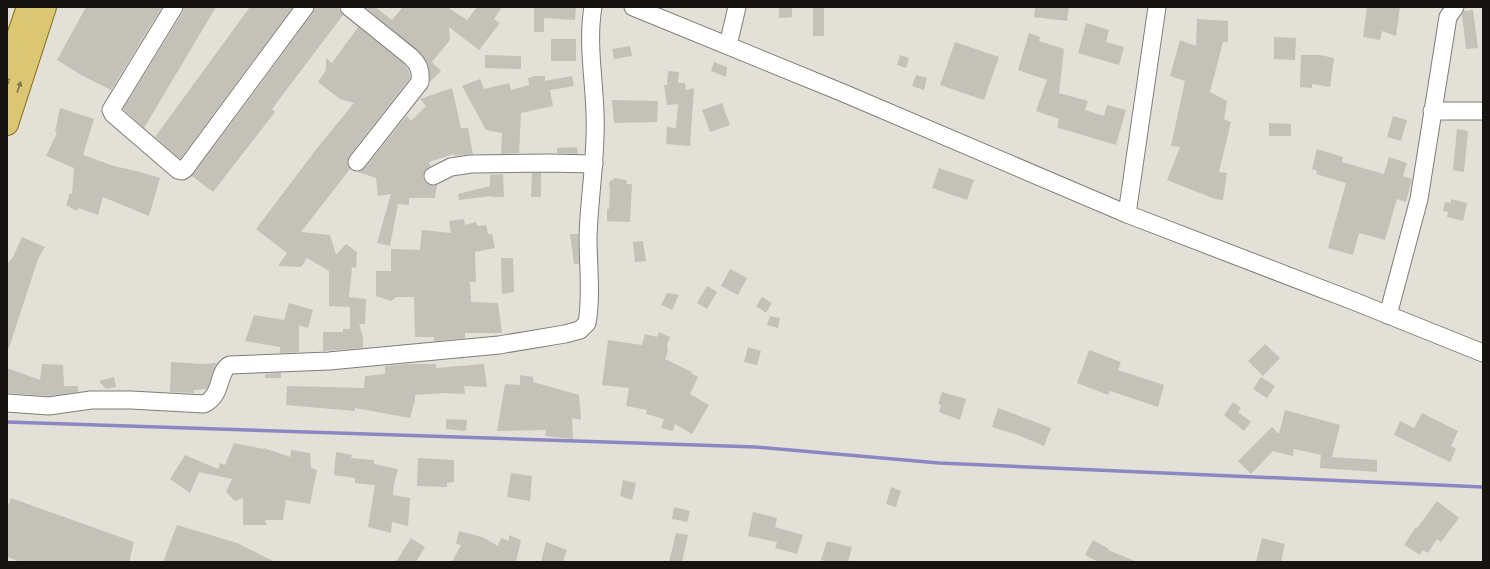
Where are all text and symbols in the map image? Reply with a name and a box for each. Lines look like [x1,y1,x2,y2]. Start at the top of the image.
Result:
one-way arrow [16,80,22,92]

